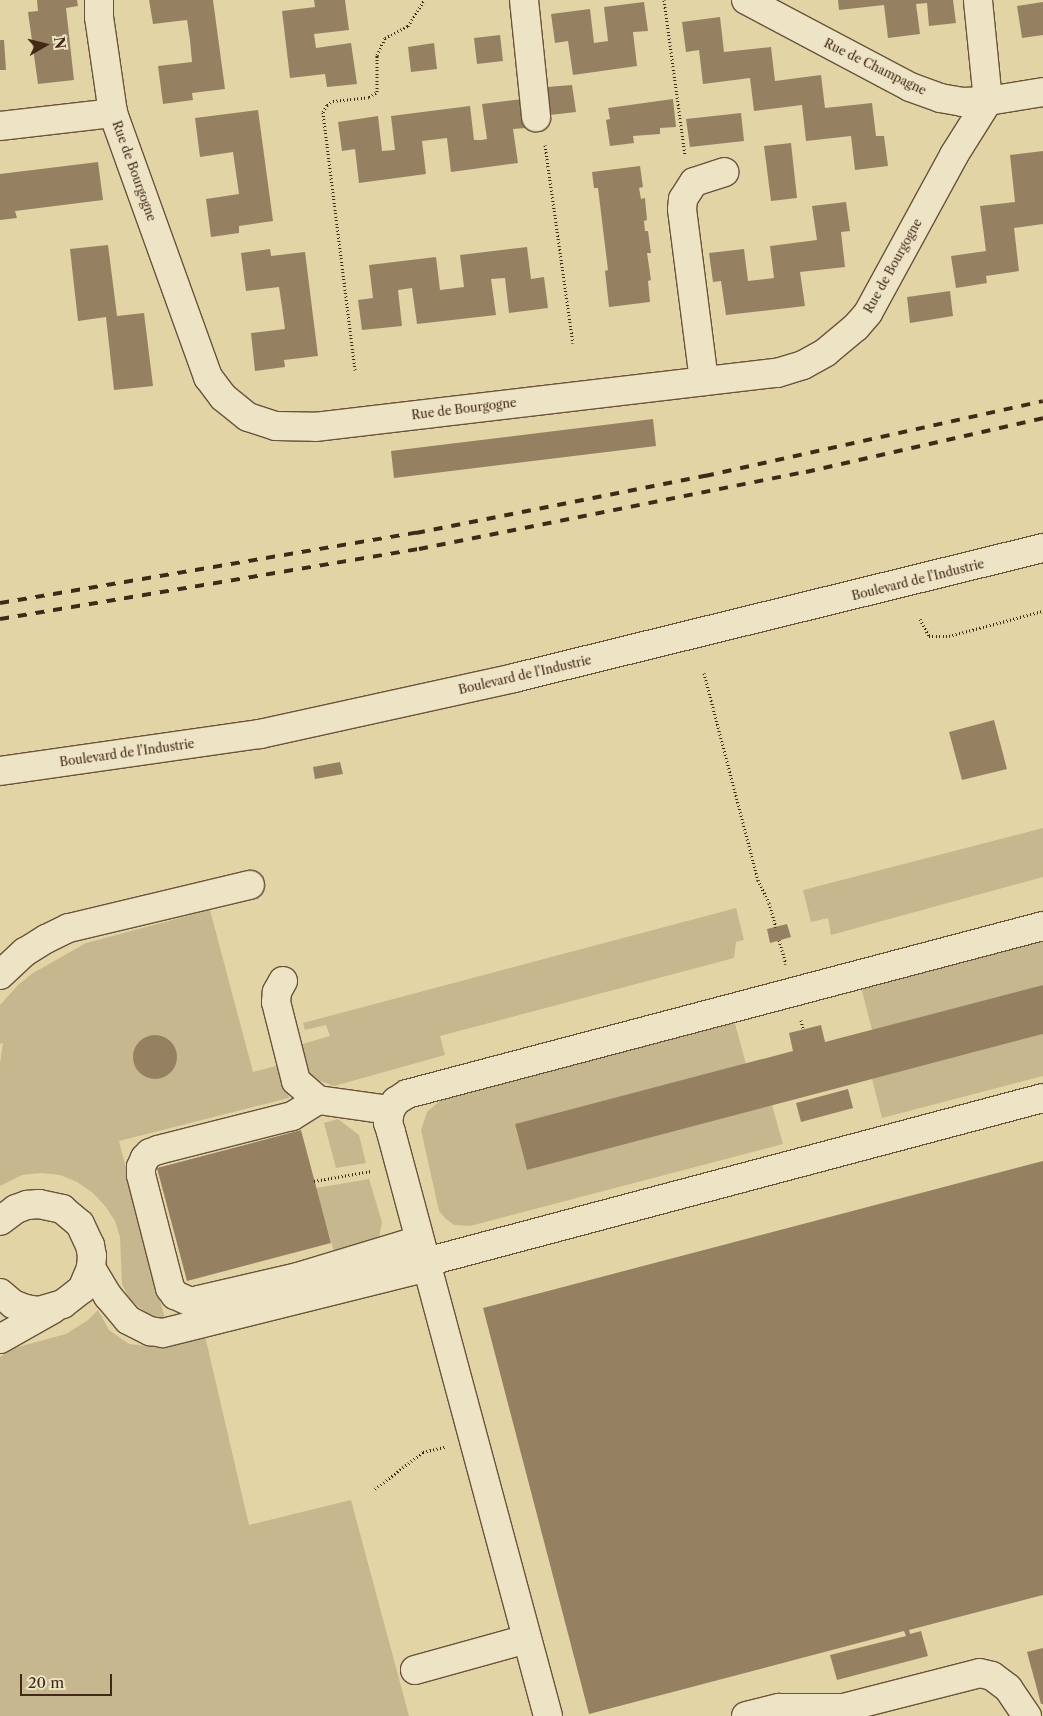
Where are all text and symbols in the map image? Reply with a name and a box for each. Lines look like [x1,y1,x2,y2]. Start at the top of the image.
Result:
north arrow [20,20,70,70]
text: N [50,36,70,50]
street label: Rue de Champagne [822,36,928,98]
street label: Rue de Bourgogne [109,119,159,223]
street label: Rue de Bourgogne [861,216,925,316]
street label: Rue de Bourgogne [411,395,517,423]
street label: Boulevard de l'Industrie [850,557,986,603]
street label: Boulevard de l'Industrie [457,653,593,697]
street label: Boulevard de l'Industrie [59,736,195,770]
scale bar [22,1664,115,1696]
text: 20 m [28,1673,64,1692]

